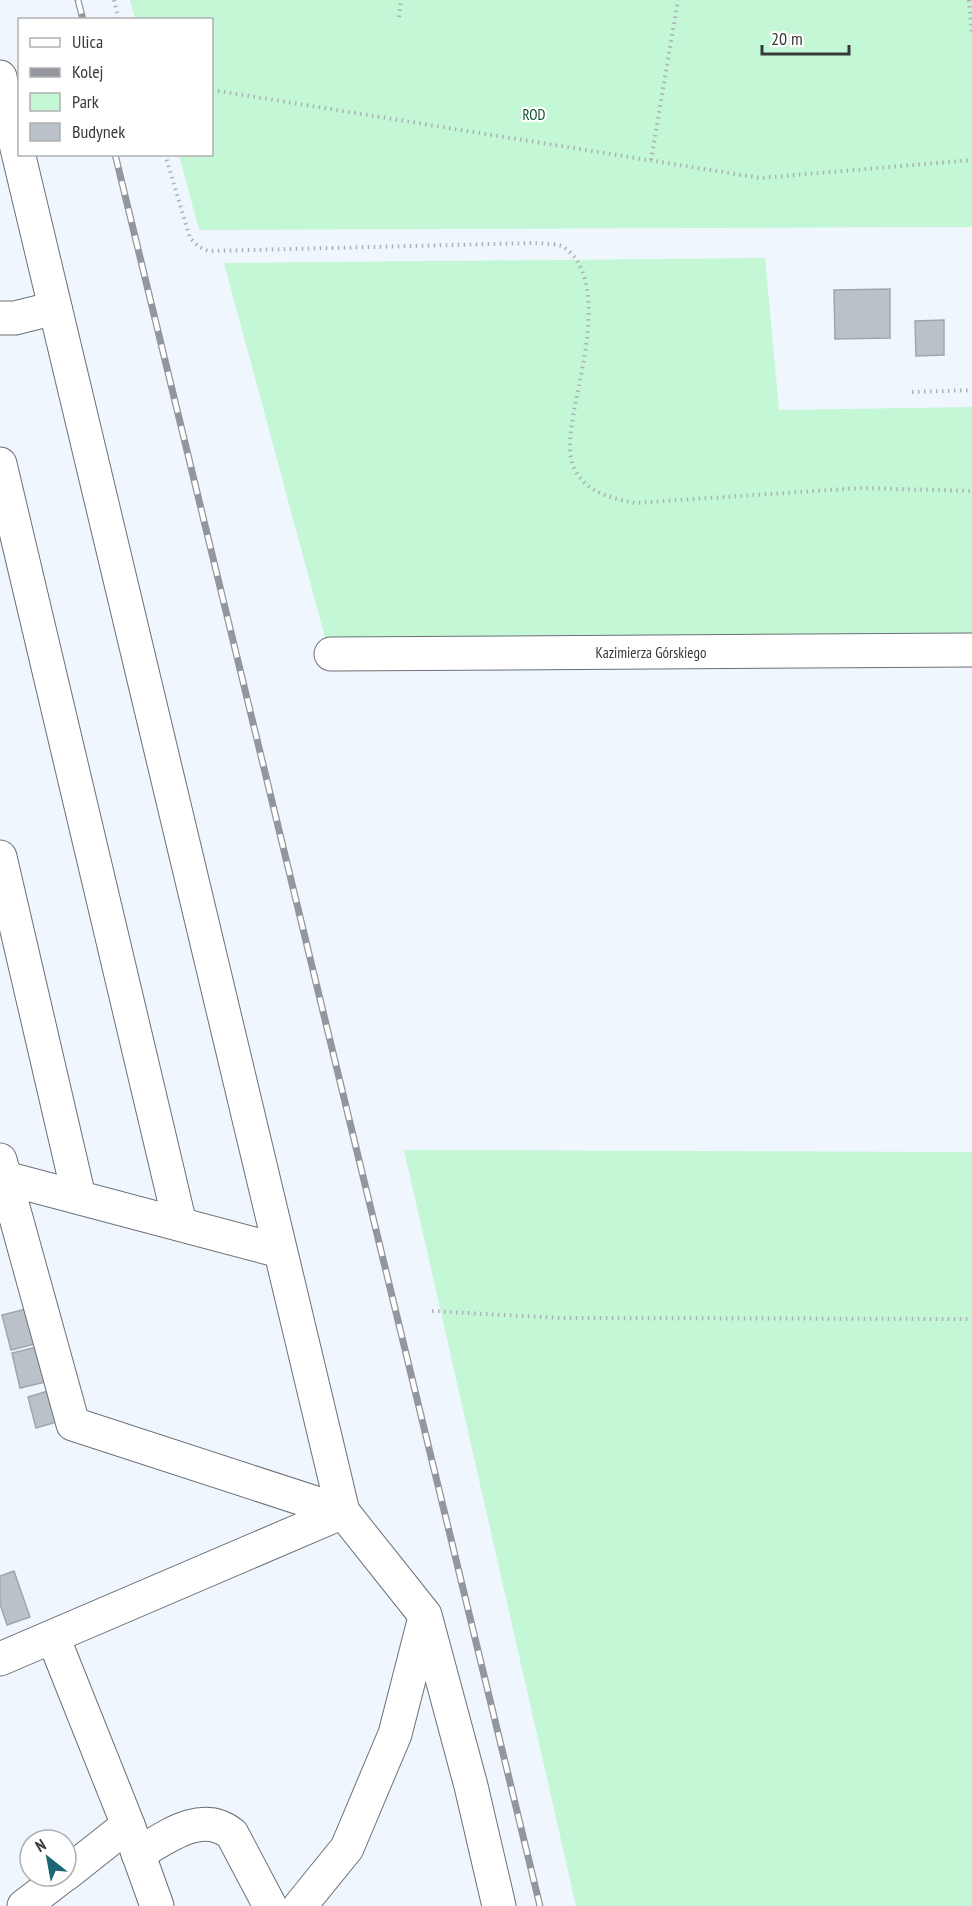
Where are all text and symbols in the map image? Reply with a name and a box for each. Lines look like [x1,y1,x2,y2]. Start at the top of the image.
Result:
legend [18,18,213,156]
scale bar [762,18,849,56]
text: 20 m [771,27,803,50]
text: Ulica [72,30,103,53]
text: Kolej [72,60,103,83]
text: Park [72,90,99,113]
park label: ROD [523,105,546,124]
text: Budynek [72,120,125,143]
street label: Kazimierza Górskiego [596,643,706,662]
north arrow [18,1828,78,1888]
text: N [31,1834,49,1856]

